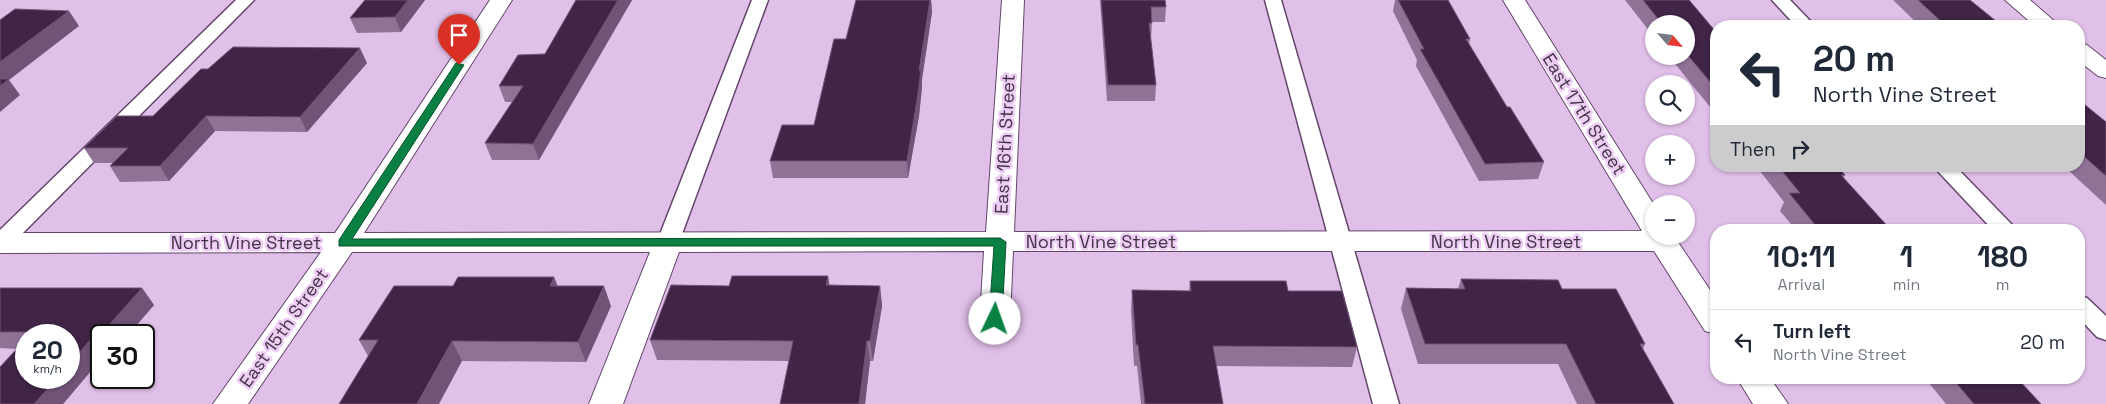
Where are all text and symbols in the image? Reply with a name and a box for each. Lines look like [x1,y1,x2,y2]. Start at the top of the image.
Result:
pin [438,14,480,65]
north arrow [1645,15,1695,65]
map controls [1645,15,1695,245]
icon: arrive [445,21,473,49]
text: 20 m [1813,37,1895,81]
icon: left [1730,40,1795,105]
street label: East 17th Street [1538,49,1631,179]
street label: East 16th Street [989,73,1020,215]
button: search [1645,75,1695,125]
text: North Vine Street [1813,80,1997,108]
button: + [1645,135,1695,185]
icon: right [1786,135,1814,163]
text: Then [1730,137,1776,162]
button: − [1645,195,1695,245]
street label: North Vine Street [1026,230,1176,253]
street label: North Vine Street [1431,230,1581,253]
street label: North Vine Street [171,231,321,254]
text: 10:11 [1767,237,1836,276]
text: 1 [1900,237,1913,276]
text: 180 [1977,237,2028,276]
street label: East 15th Street [234,264,333,392]
text: Arrival [1778,274,1825,295]
text: min [1893,274,1920,295]
text: m [1996,274,2010,295]
position arrow [968,292,1020,344]
text: Turn left [1773,319,1851,344]
speed limit sign: 30 [90,324,155,389]
icon: left [1730,328,1758,356]
text: 20 m [2020,330,2065,355]
text: 20 [32,334,63,366]
text: North Vine Street [1773,344,1907,365]
text: km/h [33,361,62,377]

